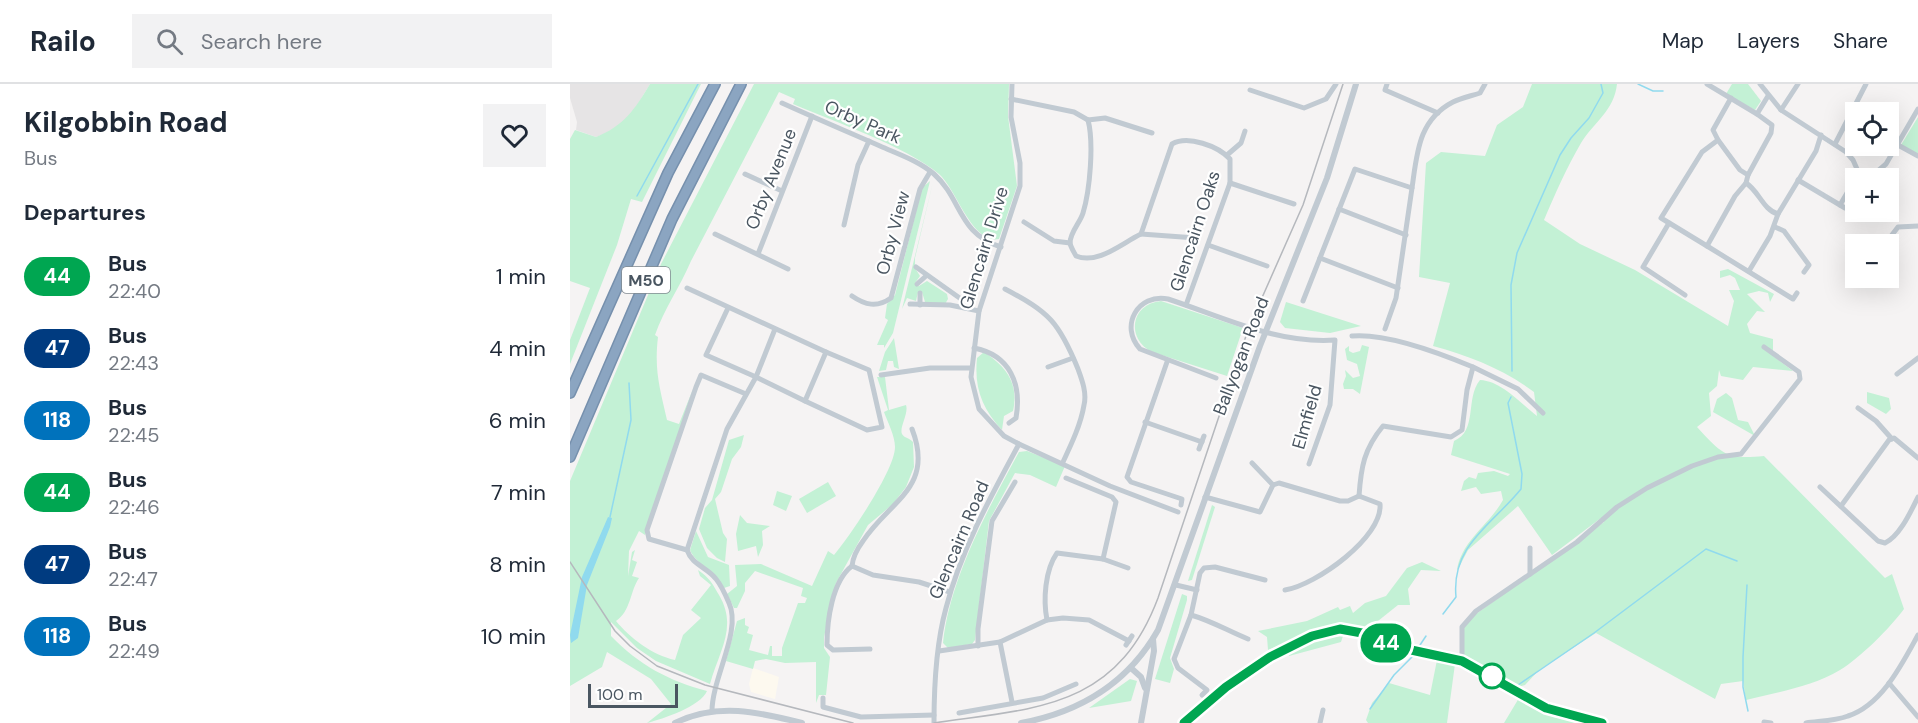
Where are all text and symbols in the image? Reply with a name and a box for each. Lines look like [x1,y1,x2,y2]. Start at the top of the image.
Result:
search box [132,14,552,68]
text: Railo [30,23,96,60]
icon: search [153,25,186,58]
text: Search here [201,27,322,56]
text: Map [1662,27,1704,55]
text: Layers [1737,27,1800,55]
text: Share [1833,27,1888,55]
street label: Orby Park [821,94,905,150]
map controls [1845,102,1899,288]
button: locate [1845,102,1899,156]
text: Kilgobbin Road [24,104,228,141]
button: heart [483,104,546,167]
street label: Orby Avenue [740,125,802,233]
text: Bus [24,145,58,171]
street label: Glencairn Oaks [1164,168,1226,294]
button: + [1845,168,1899,222]
street label: Glencairn Drive [954,184,1014,312]
street label: Orby View [870,188,916,278]
text: Departures [24,198,146,227]
button: − [1845,234,1899,288]
text: Bus [108,249,147,278]
text: 44 [43,262,71,290]
text: 1 min [496,262,546,291]
road number: M50 [622,267,670,293]
text: 22:40 [108,278,161,304]
street label: Ballyogan Road [1207,293,1275,419]
text: Bus [108,321,147,350]
text: 47 [45,334,69,362]
text: 4 min [489,334,546,363]
text: 22:43 [108,350,159,376]
street label: Elmfield [1286,382,1328,452]
text: Bus [108,393,147,422]
text: 118 [43,406,71,434]
text: 6 min [489,406,546,435]
text: 22:45 [108,422,159,448]
text: Bus [108,465,147,494]
street label: Glencairn Road [923,477,995,603]
text: 44 [43,478,71,506]
text: 7 min [491,478,546,507]
text: 22:46 [108,494,160,520]
text: Bus [108,537,147,566]
text: 47 [45,550,69,578]
text: 8 min [489,550,546,579]
text: 22:47 [108,566,158,592]
text: Bus [108,609,147,638]
text: 118 [43,622,71,650]
text: 10 min [481,622,546,651]
line badge: 44 [1359,624,1413,662]
text: 44 [1372,629,1400,657]
text: 22:49 [108,638,160,664]
unlabelled marker [1479,663,1505,689]
scale bar [588,681,678,708]
text: 100 m [597,684,642,705]

